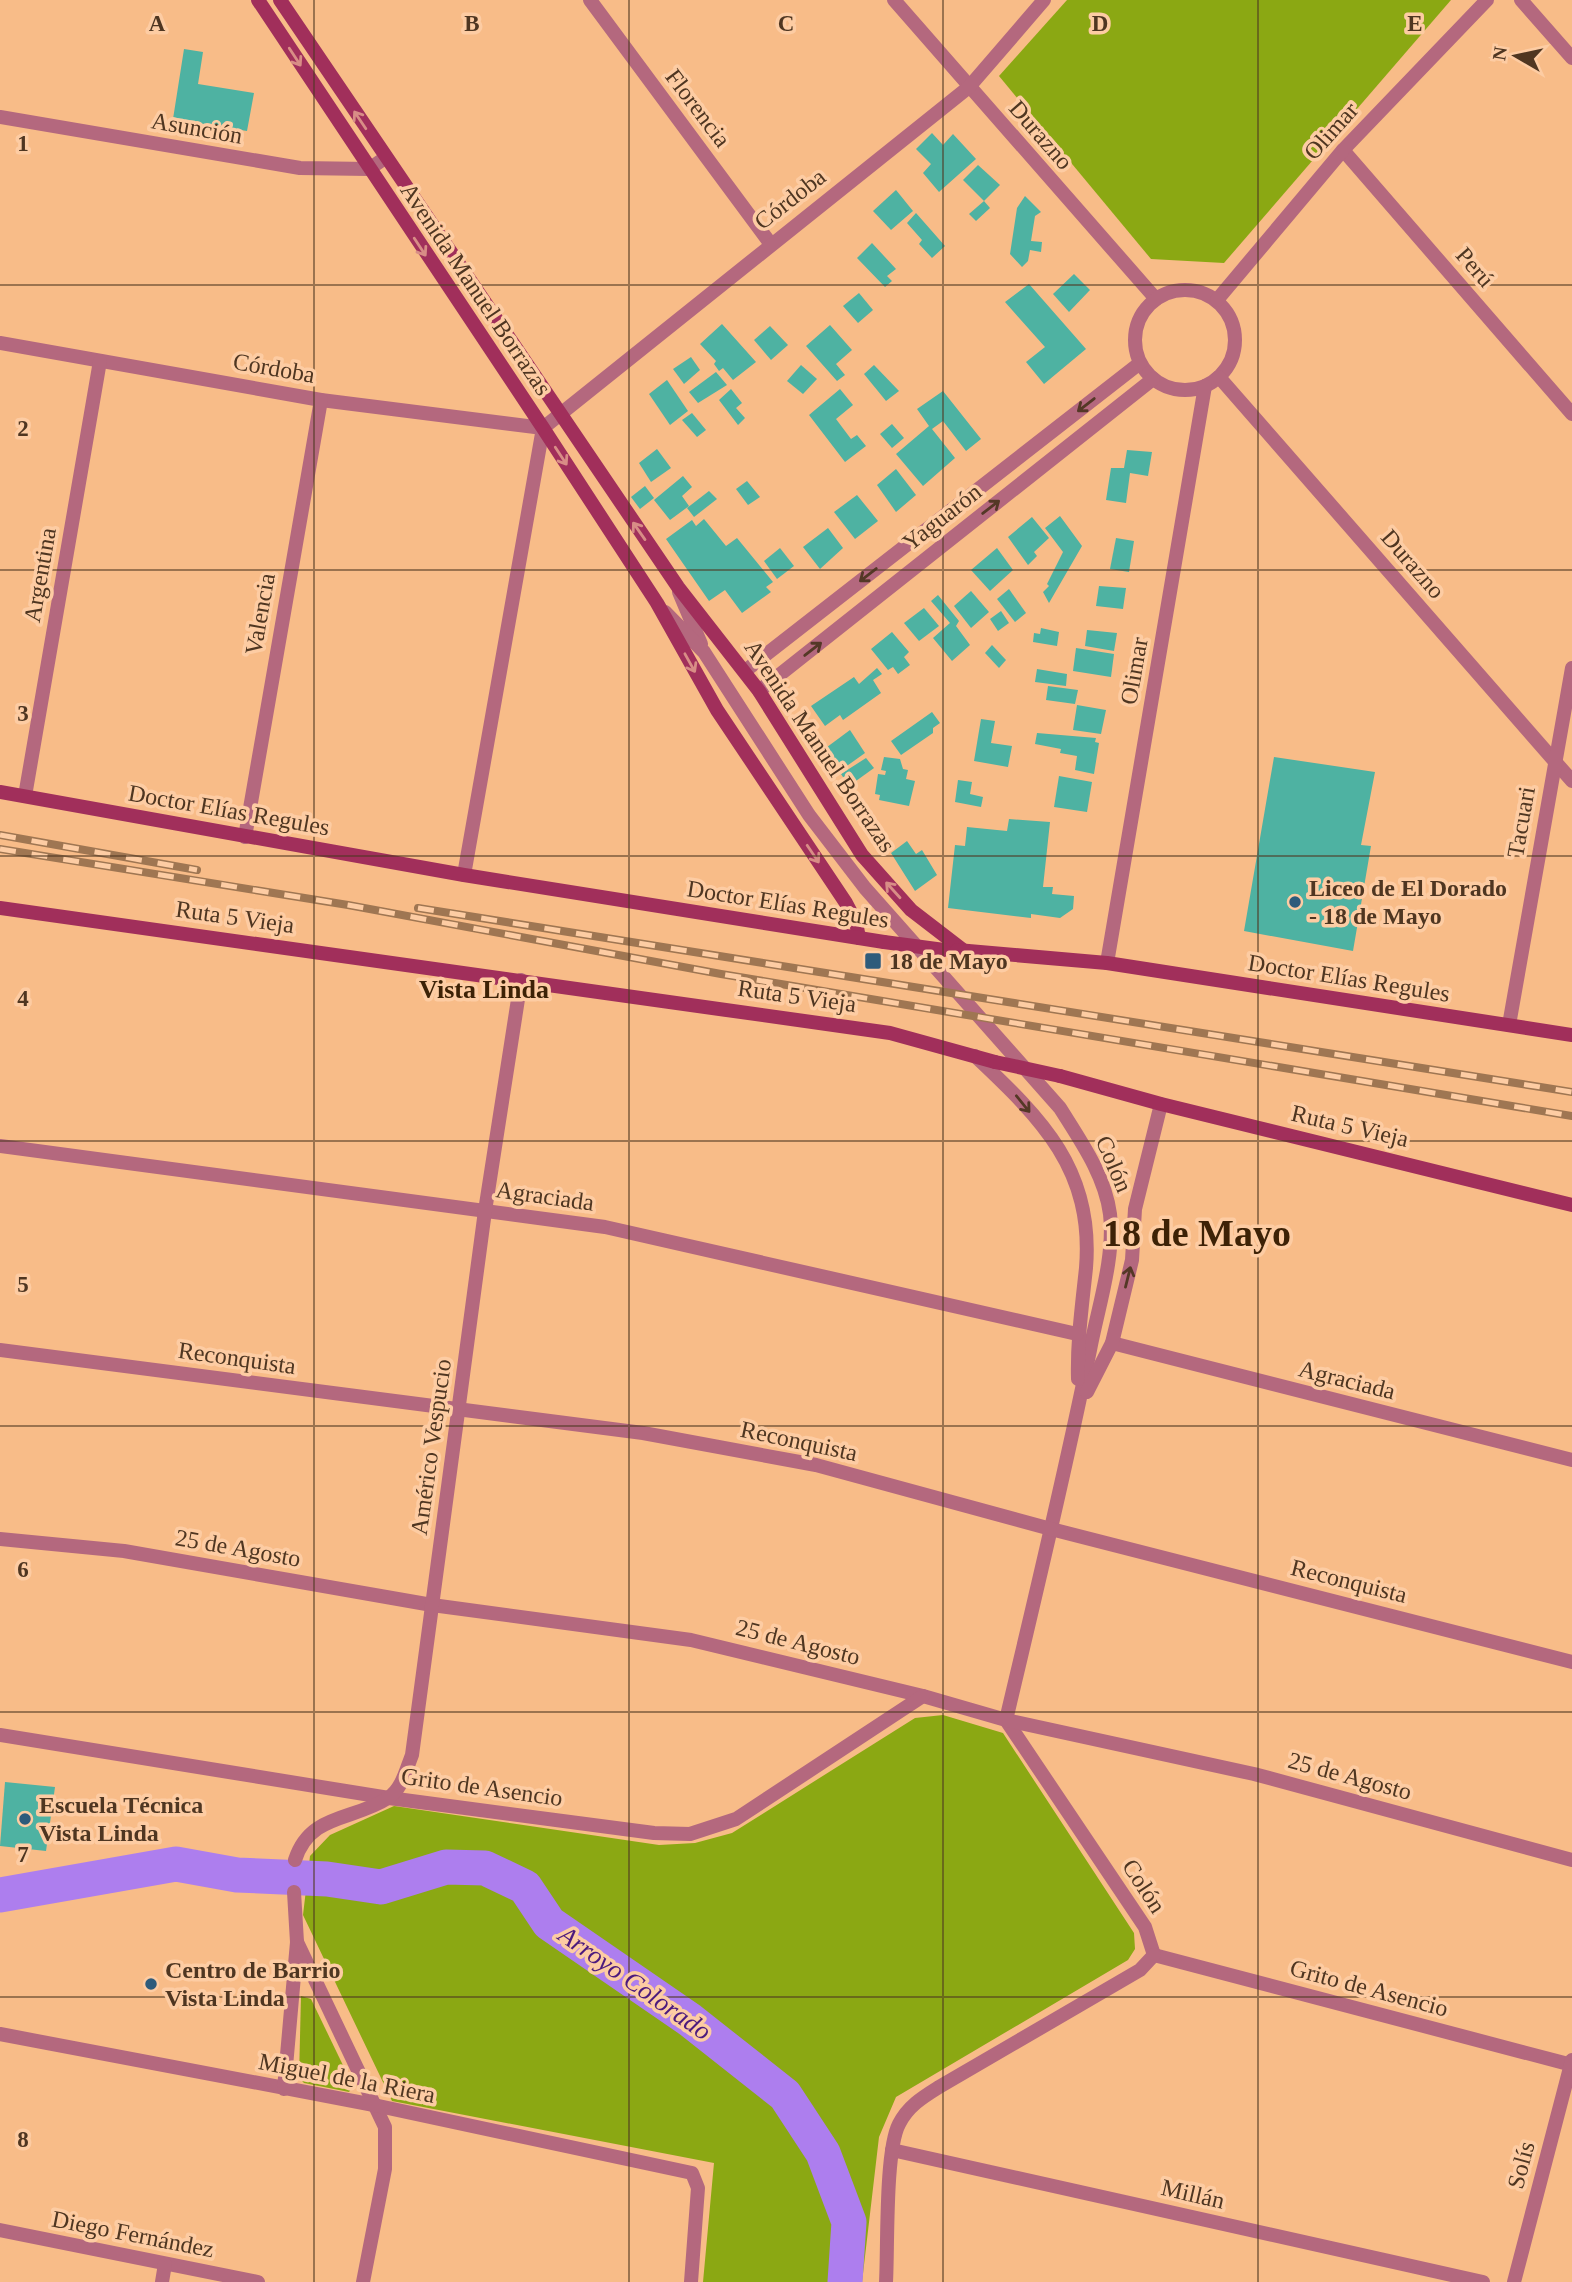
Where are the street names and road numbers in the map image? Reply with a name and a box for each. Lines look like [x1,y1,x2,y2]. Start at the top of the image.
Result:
street label: Florencia [660,64,736,152]
street label: Durazno [1004,95,1078,175]
street label: Olimar [1299,97,1363,165]
street label: Asunción [149,107,245,149]
street label: Córdoba [749,163,831,235]
street label: Avenida Manuel Borrazas [395,178,557,400]
street label: Perú [1451,242,1499,292]
street label: Córdoba [231,348,317,388]
street label: Yaguarón [898,478,986,556]
street label: Durazno [1376,524,1450,604]
street label: Argentina [19,525,61,624]
street label: Valencia [240,571,280,657]
street label: Avenida Manuel Borrazas [739,635,901,857]
street label: Olimar [1115,635,1153,707]
street label: Doctor Elías Regules [126,779,332,841]
street label: Tacuari [1502,784,1540,860]
street label: Doctor Elías Regules [685,875,891,933]
street label: Ruta 5 Vieja [174,896,296,938]
street label: Doctor Elías Regules [1246,949,1452,1007]
street label: Ruta 5 Vieja [736,975,858,1017]
street label: Ruta 5 Vieja [1289,1100,1411,1152]
street label: Colón [1091,1132,1137,1196]
street label: Agraciada [494,1176,596,1216]
street label: Reconquista [176,1337,298,1379]
street label: Agraciada [1296,1355,1398,1405]
street label: Américo Vespucio [406,1357,456,1537]
street label: Reconquista [738,1416,860,1466]
street label: 25 de Agosto [173,1524,303,1572]
street label: Reconquista [1288,1554,1410,1608]
street label: 25 de Agosto [733,1614,863,1670]
street label: 25 de Agosto [1285,1747,1415,1805]
street label: Grito de Asencio [400,1763,564,1811]
street label: Colón [1117,1854,1171,1918]
street label: Grito de Asencio [1287,1954,1451,2022]
street label: Miguel de la Riera [257,2048,438,2108]
street label: Solís [1502,2138,1540,2192]
street label: Millán [1159,2174,1227,2214]
street label: Diego Fernández [50,2206,216,2262]

